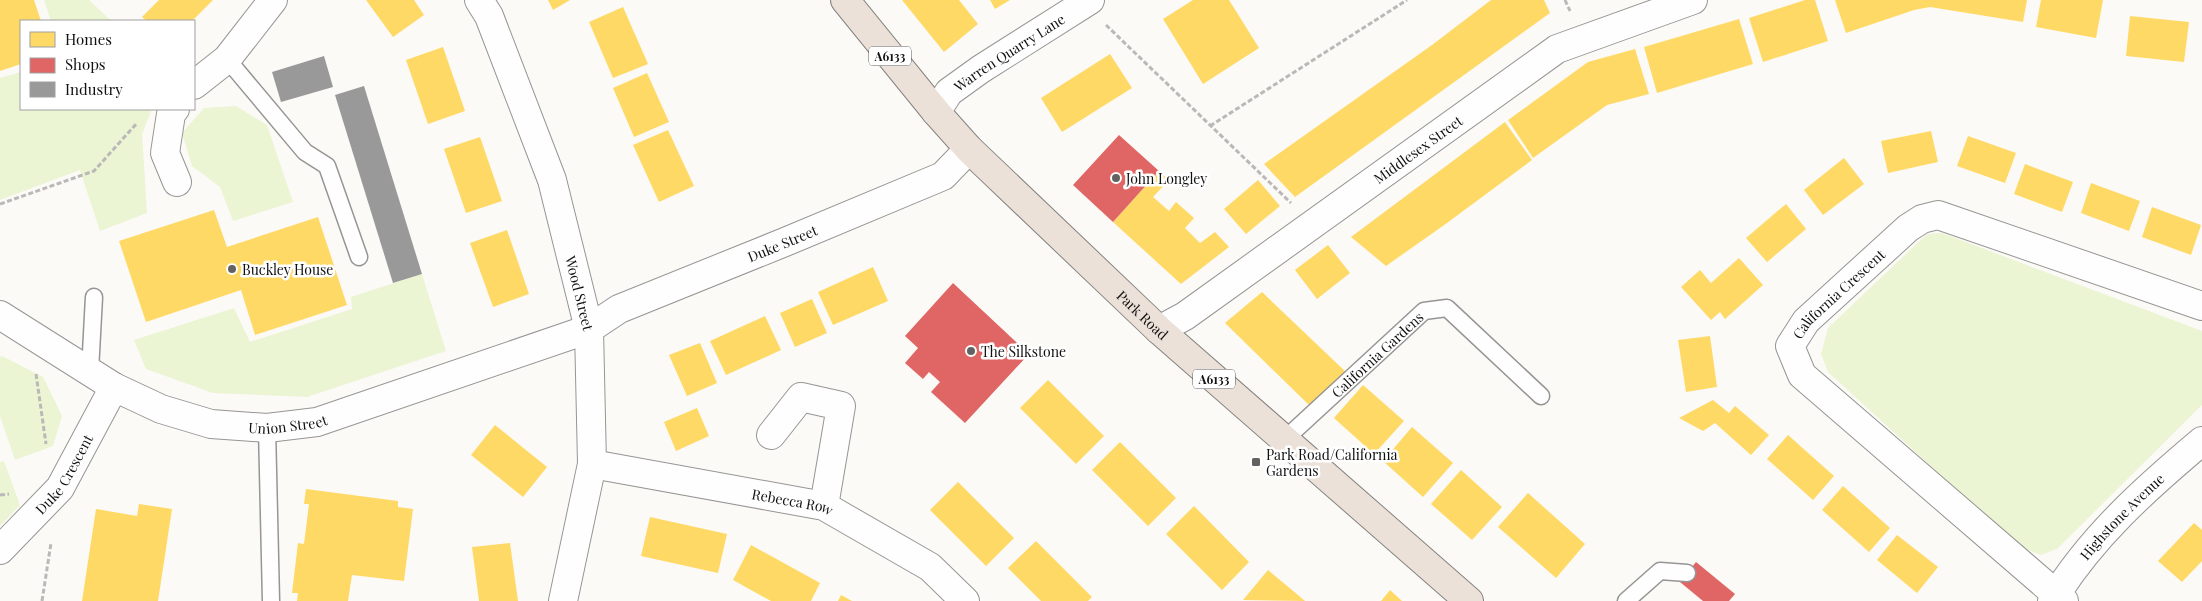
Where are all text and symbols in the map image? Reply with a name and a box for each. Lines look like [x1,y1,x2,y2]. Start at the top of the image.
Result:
street label: Warren Quarry Lane [949,9,1068,96]
legend [20,20,195,110]
text: Homes [65,29,112,49]
road number: A6133 [869,46,911,66]
text: Shops [65,54,106,74]
text: Industry [65,79,123,99]
street label: Middlesex Street [1370,110,1467,187]
place label: John Longley [1125,169,1207,188]
marker: John Longley [1110,172,1122,184]
street label: Duke Street [744,220,821,266]
street label: California Crescent [1788,244,1889,342]
street label: Wood Street [561,253,599,333]
place label: Buckley House [242,260,333,279]
marker: Buckley House [226,263,238,275]
street label: Park Road [1113,286,1173,344]
street label: California Gardens [1327,307,1427,401]
place label: The Silkstone [981,342,1066,361]
marker: The Silkstone [965,345,977,357]
road number: A6133 [1193,369,1235,388]
street label: Union Street [248,409,331,438]
street label: Duke Crescent [31,430,97,518]
place label: Park Road/California Gardens [1266,445,1398,480]
marker: Park Road/California Gardens [1250,456,1262,468]
street label: Highstone Avenue [2075,469,2168,564]
street label: Rebecca Row [750,484,837,519]

